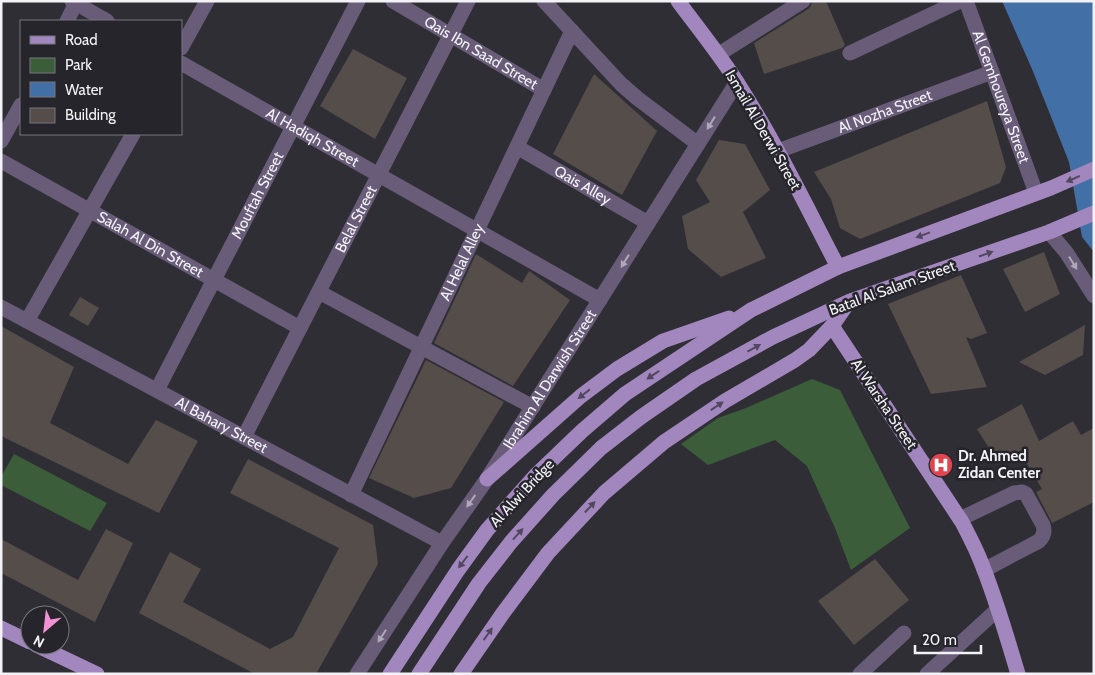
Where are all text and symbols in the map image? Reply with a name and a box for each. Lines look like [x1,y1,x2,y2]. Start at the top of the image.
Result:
street label: Qais Ibn Saad Street [421,12,541,93]
legend [20,20,182,135]
street label: Al Gemhoureya Street [969,28,1033,166]
text: Road [65,31,98,49]
text: Park [65,56,92,74]
street label: Ismail Al Derwi Street [721,67,805,193]
text: Water [65,81,103,99]
street label: Al Nozha Street [835,86,934,137]
street label: Al Hadiqh Street [263,104,362,171]
text: Building [65,106,116,124]
one-way arrow [706,116,716,130]
street label: Mouftah Street [228,149,287,242]
street label: Qais Alley [551,162,615,209]
one-way arrow [1066,175,1080,183]
street label: Belal Street [331,183,381,256]
street label: Salah Al Din Street [94,208,206,281]
street label: Al Helal Alley [436,220,488,303]
one-way arrow [916,232,931,239]
one-way arrow [978,250,993,257]
one-way arrow [620,254,629,267]
street label: Batal Al Salam Street [826,257,958,319]
one-way arrow [1068,257,1077,270]
street label: Ibrahim Al Darwish Street [499,307,600,452]
one-way arrow [748,343,761,352]
street label: Al Warsha Street [847,355,921,453]
one-way arrow [646,371,659,380]
one-way arrow [577,389,591,399]
street label: Al Bahary Street [172,393,271,457]
one-way arrow [710,402,724,411]
place label: Dr. Ahmed Zidan Center [958,447,1040,482]
hospital icon: Dr. Ahmed Zidan Center [928,452,954,478]
street label: Al Alwi Bridge [486,455,558,531]
one-way arrow [466,494,476,508]
one-way arrow [584,502,596,514]
one-way arrow [512,528,524,540]
one-way arrow [458,555,469,568]
north arrow [20,605,70,655]
scale bar [915,622,981,654]
one-way arrow [483,627,493,641]
one-way arrow [377,630,386,643]
text: N [30,631,47,652]
text: 20 m [922,631,957,649]

